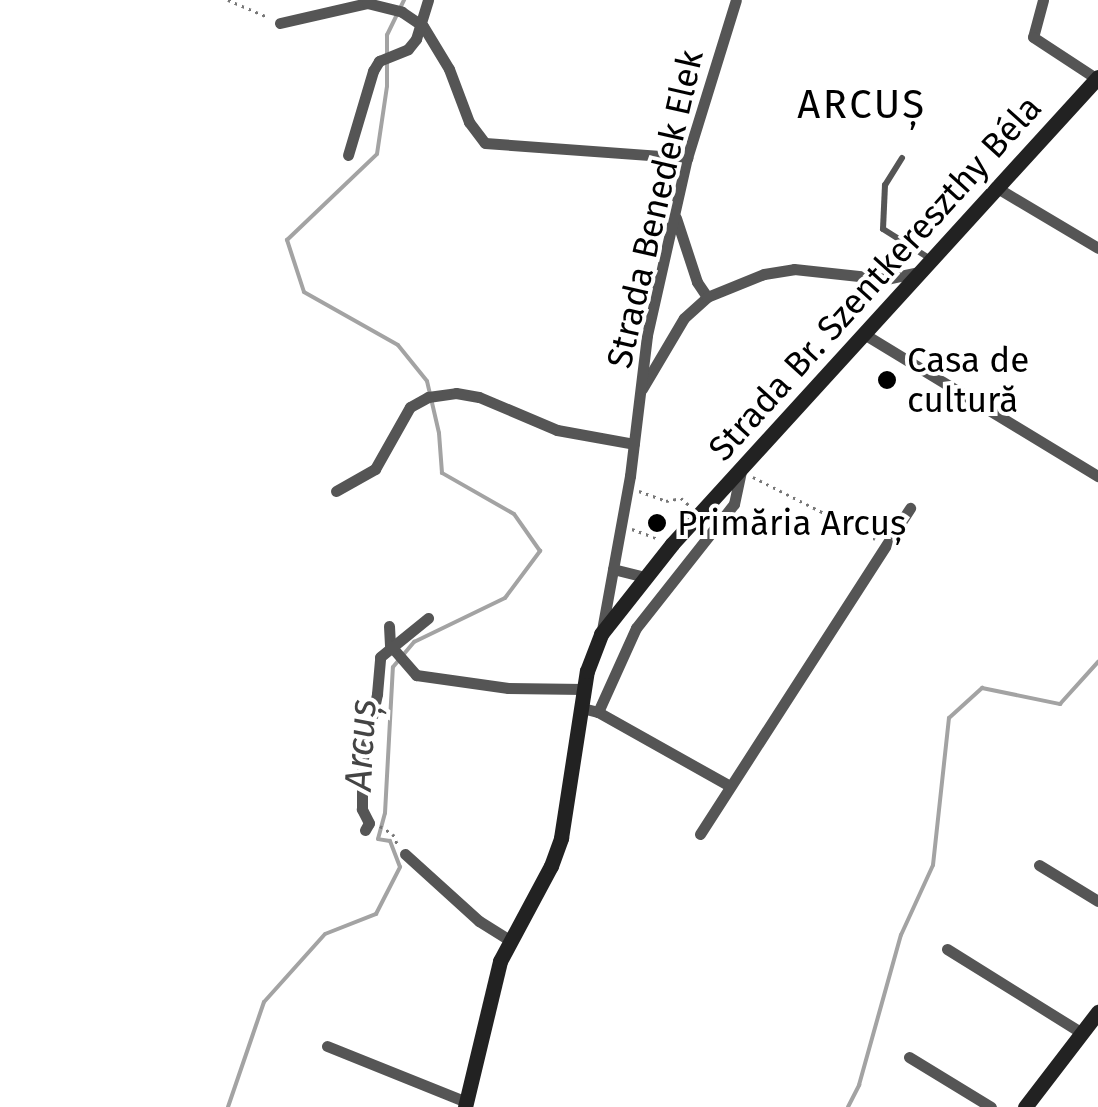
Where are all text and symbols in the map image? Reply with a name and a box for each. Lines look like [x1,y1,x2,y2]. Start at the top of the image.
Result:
street label: Strada Benedek Elek [598,46,712,372]
district label: ARCUȘ [797,81,927,129]
street label: Strada Br. Szentkereszthy Béla [700,87,1050,469]
place label: Casa de cultură [907,339,1029,421]
marker: Casa de cultură [876,369,898,391]
place label: Primăria Arcuș [677,502,906,544]
marker: Primăria Arcuș [646,512,668,534]
water label: Arcuș [336,698,386,792]

